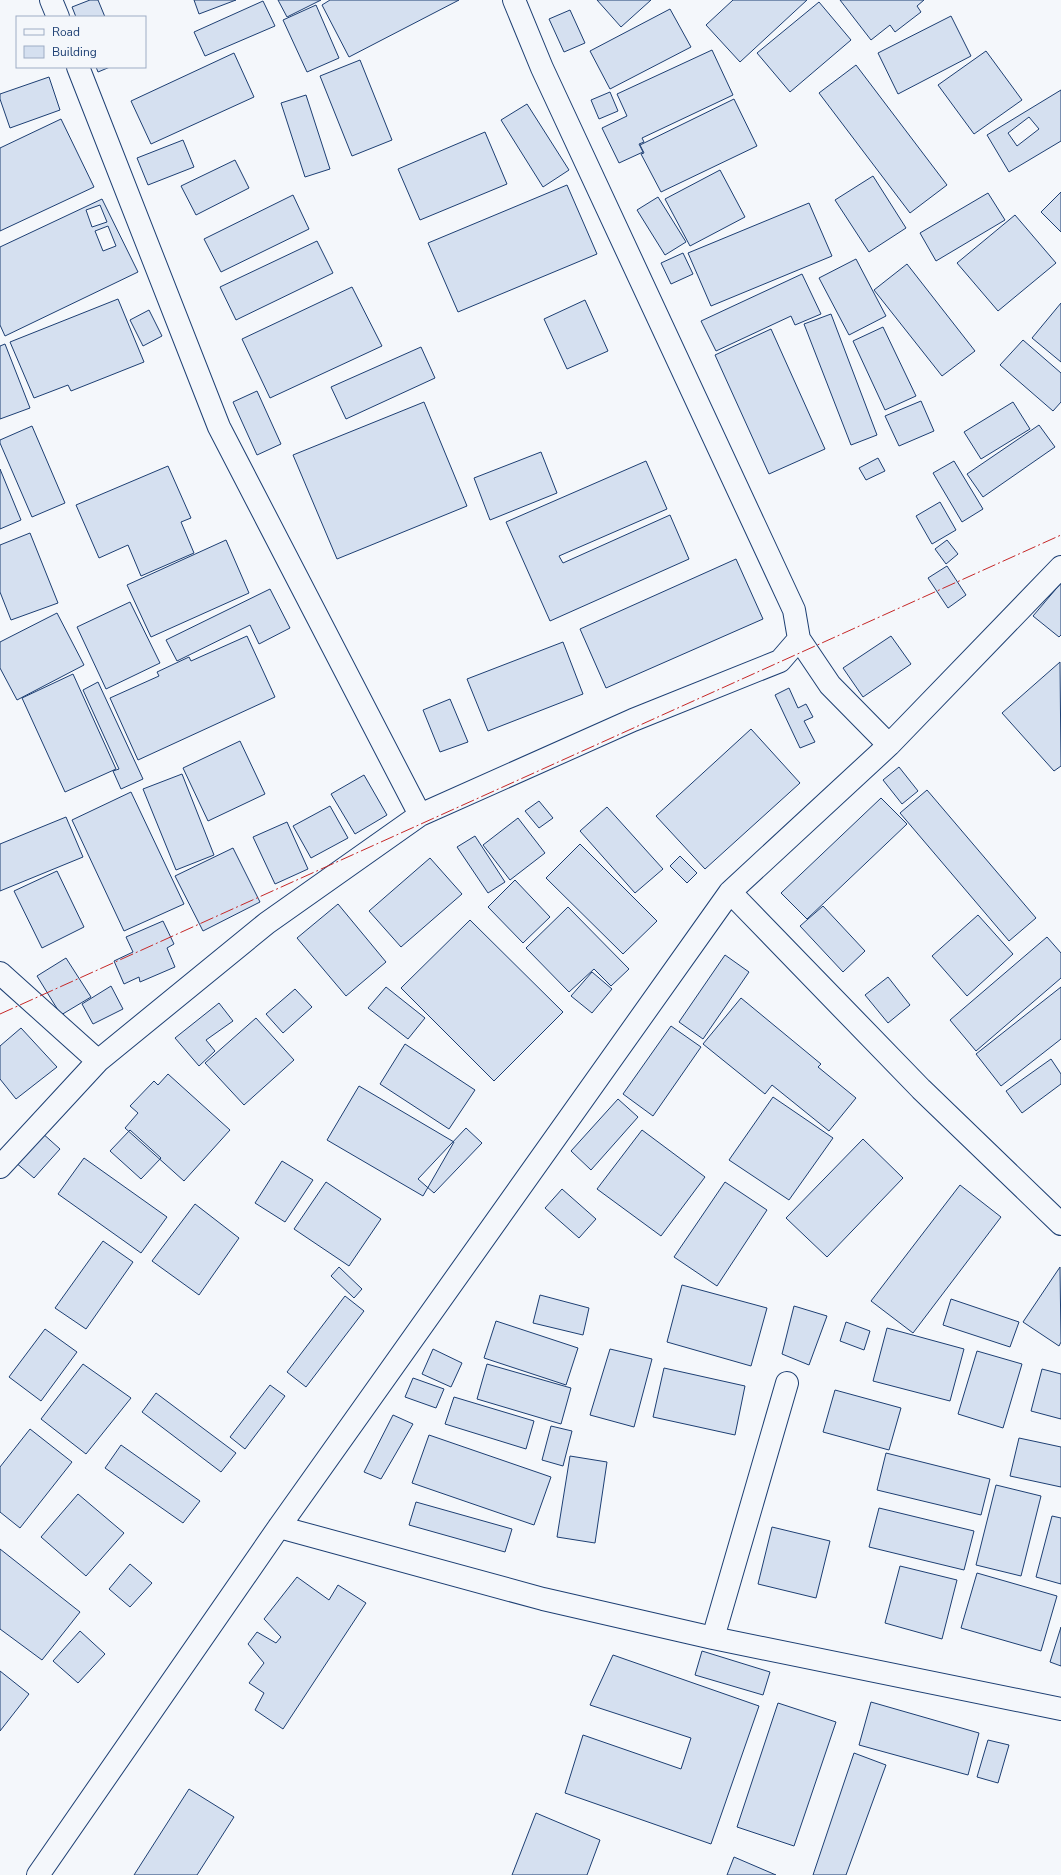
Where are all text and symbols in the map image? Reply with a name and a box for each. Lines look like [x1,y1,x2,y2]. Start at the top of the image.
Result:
legend [16,16,146,68]
text: Road [52,24,80,40]
text: Building [52,44,97,60]

